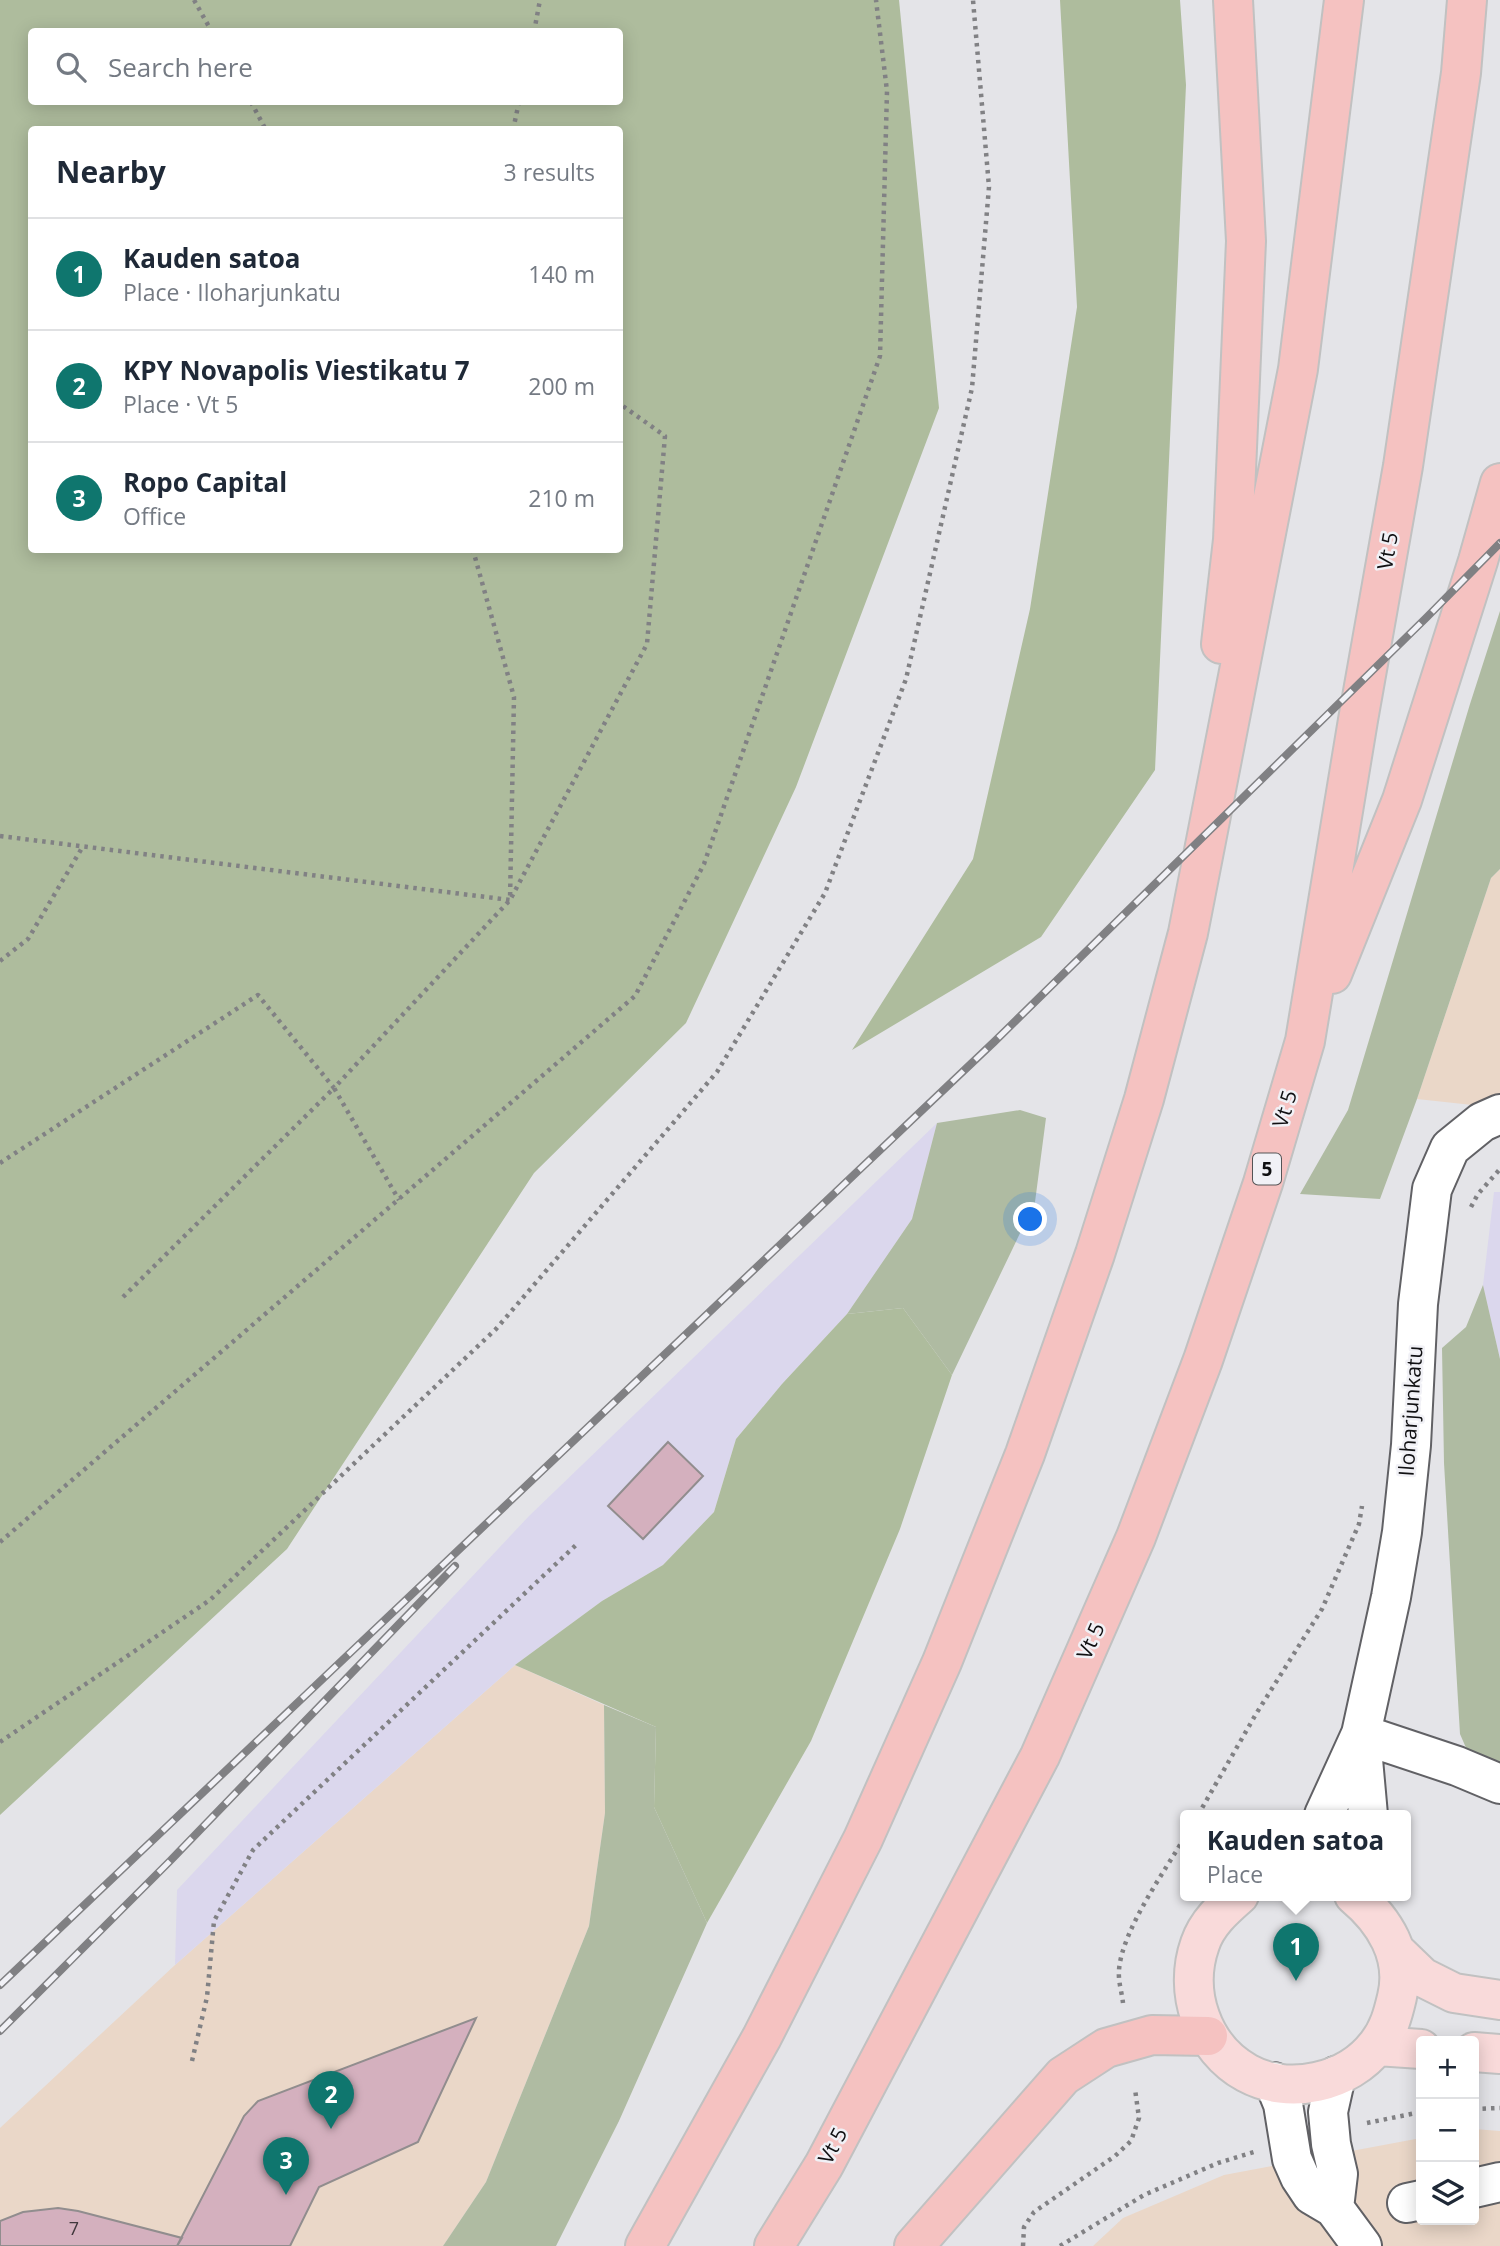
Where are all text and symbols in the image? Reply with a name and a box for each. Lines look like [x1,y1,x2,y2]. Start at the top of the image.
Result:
search box [28,28,623,105]
icon: search [52,48,90,86]
text: Search here [108,49,253,85]
text: Nearby [56,151,166,192]
text: 3 results [504,156,595,188]
text: Kauden satoa [123,240,300,276]
text: 1 [72,258,86,290]
text: 140 m [528,258,595,290]
text: Place · Iloharjunkatu [123,276,341,308]
text: KPY Novapolis Viestikatu 7 [123,352,470,388]
text: 2 [72,370,86,402]
text: 200 m [528,370,595,402]
text: Place · Vt 5 [123,388,238,420]
text: Ropo Capital [123,464,287,500]
text: 3 [72,482,86,514]
text: 210 m [528,482,595,514]
text: Office [123,500,186,532]
street label: Vt 5 [1370,530,1404,572]
street label: Vt 5 [1265,1087,1303,1131]
road number: 5 [1253,1154,1281,1184]
your location [1013,1202,1047,1236]
street label: Iloharjunkatu [1391,1345,1429,1477]
street label: Vt 5 [1070,1618,1110,1663]
popup [1180,1810,1411,1901]
text: Kauden satoa [1207,1822,1384,1858]
text: Place [1207,1858,1263,1890]
pin: 1 [1273,1923,1319,1981]
map controls [1416,2036,1479,2225]
button: + [1416,2036,1479,2099]
pin: 2 [308,2071,354,2129]
button: − [1416,2099,1479,2162]
street label: Vt 5 [811,2122,853,2169]
pin: 3 [263,2137,309,2195]
button: layers [1416,2162,1479,2225]
house number: 7 [69,2216,79,2240]

